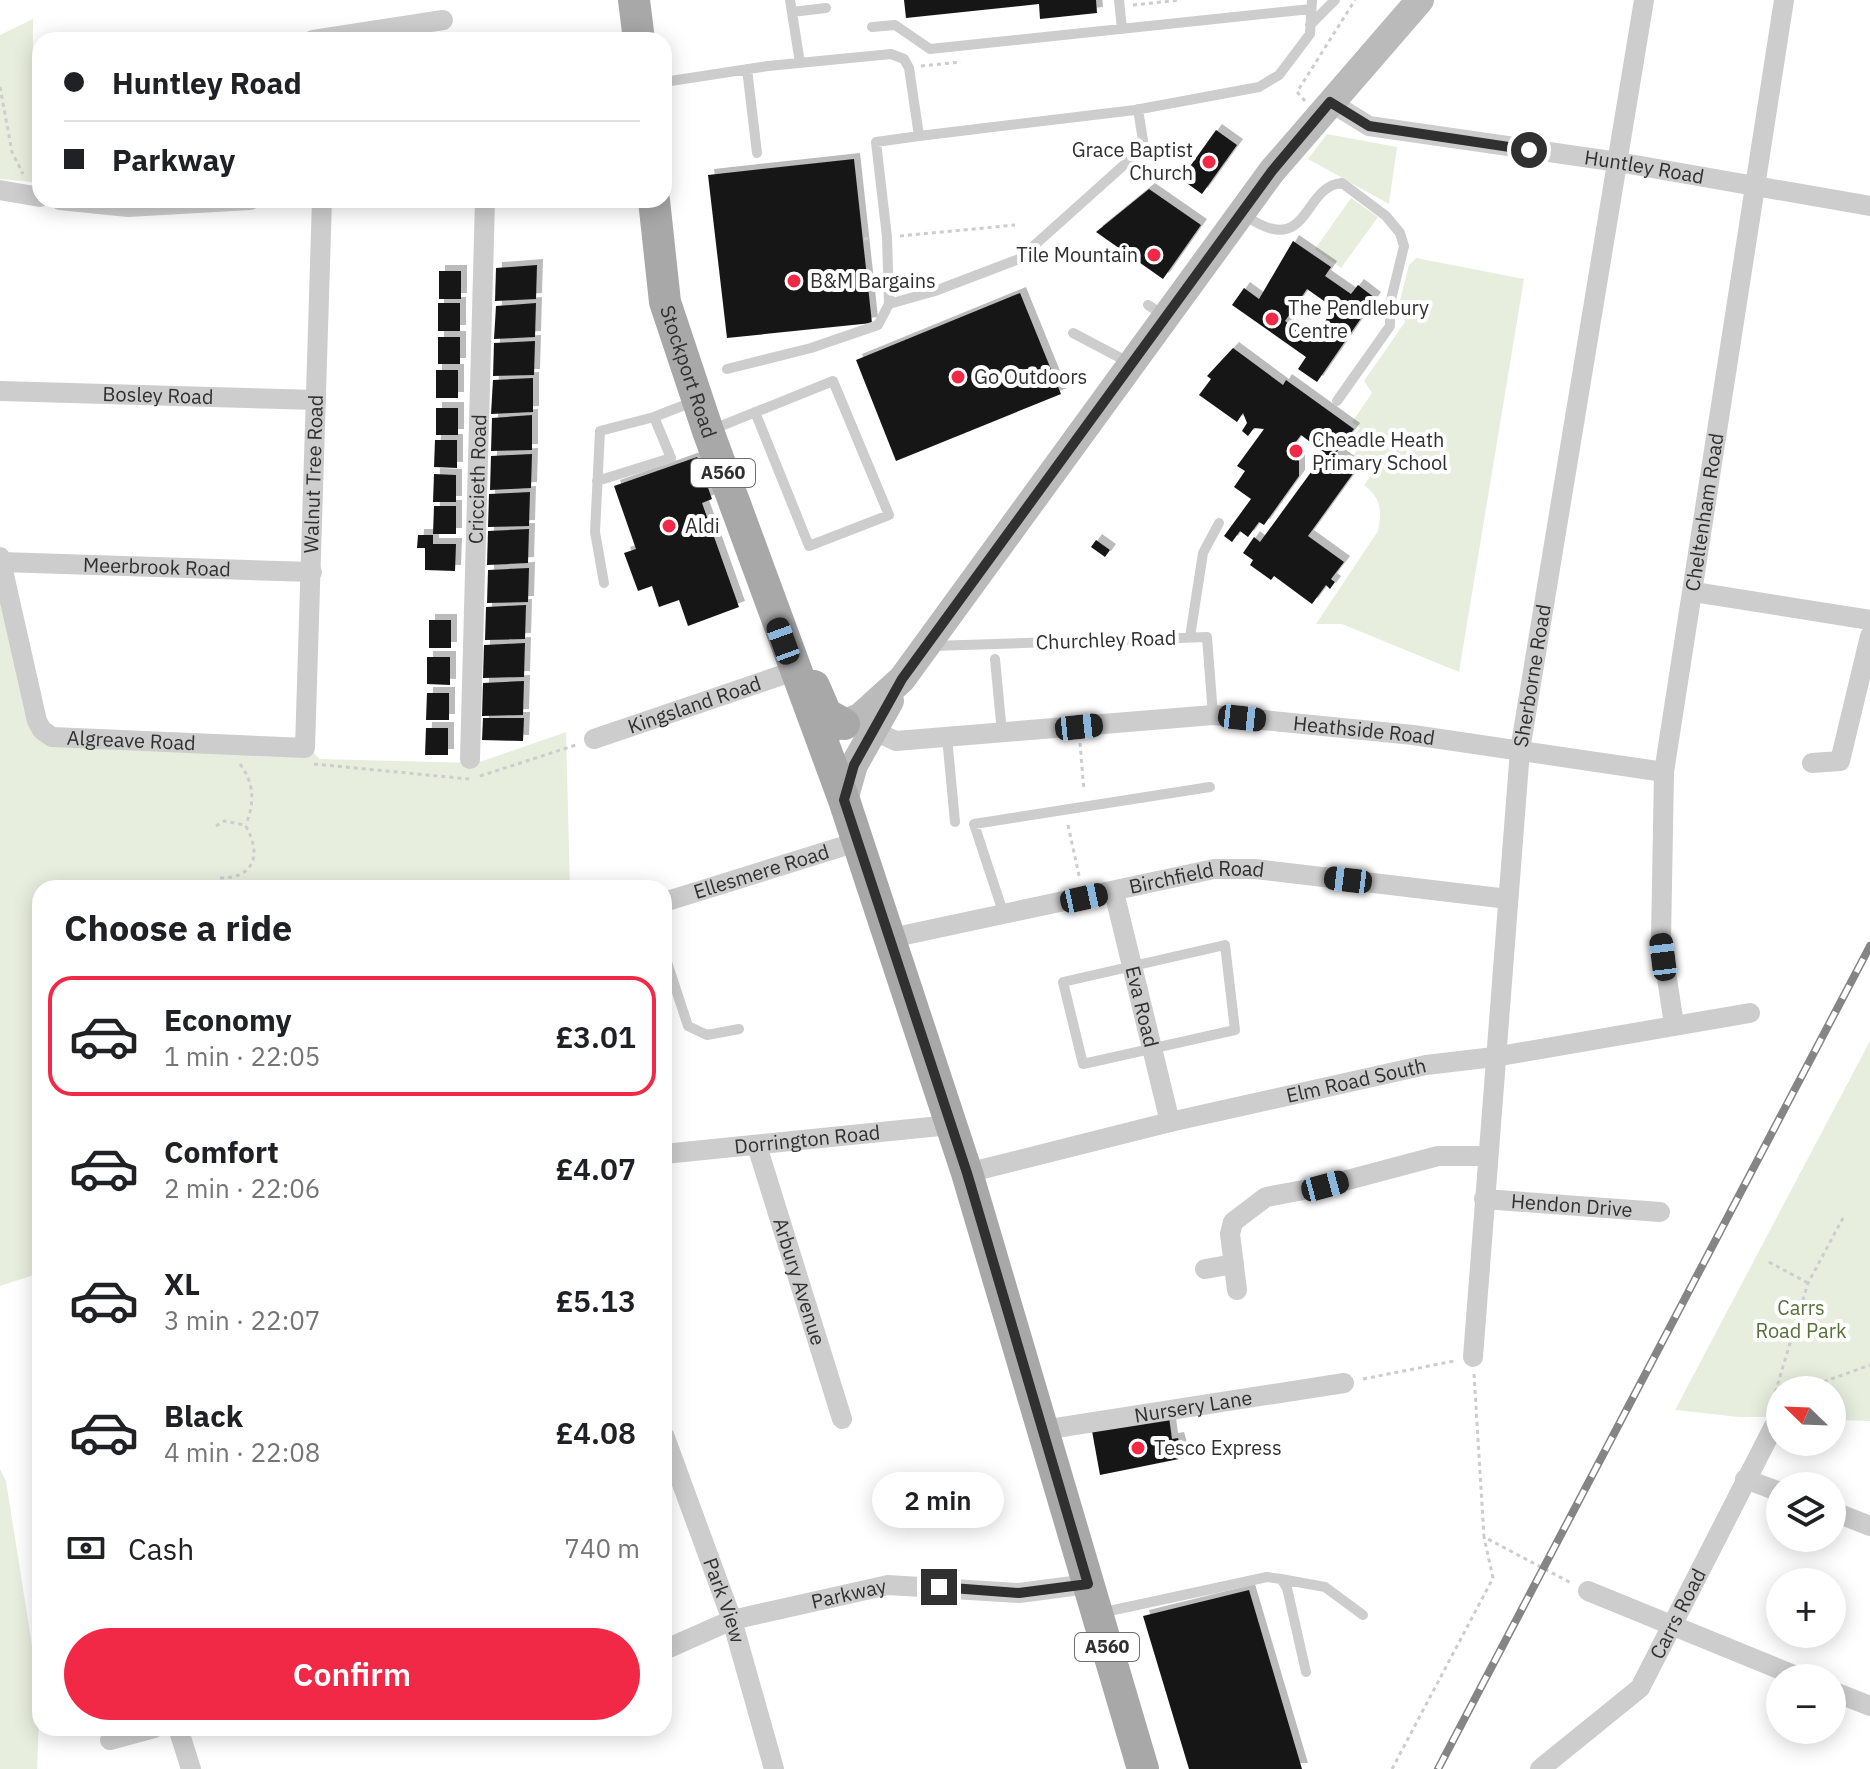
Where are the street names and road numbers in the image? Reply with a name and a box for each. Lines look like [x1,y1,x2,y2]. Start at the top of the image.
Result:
street label: Huntley Road [1583,143,1706,190]
street label: Stockport Road [654,302,723,442]
street label: Bosley Road [102,380,214,410]
street label: Walnut Tree Road [297,394,329,554]
street label: Criccieth Road [462,414,492,544]
street label: Cheltenham Road [1678,431,1730,593]
road number: A560 [691,459,755,487]
street label: Meerbrook Road [82,551,231,582]
street label: Sherborne Road [1507,602,1557,749]
street label: Churchley Road [1035,624,1177,655]
street label: Kingsland Road [624,669,764,740]
street label: Heathside Road [1292,709,1437,751]
street label: Algreave Road [66,724,196,756]
street label: Ellesmere Road [690,837,832,905]
street label: Birchfield Road [1126,855,1266,900]
street label: Eva Road [1119,963,1165,1050]
street label: Elm Road South [1283,1051,1429,1109]
street label: Dorrington Road [733,1118,881,1160]
street label: Hendon Drive [1510,1187,1634,1223]
street label: Arbury Avenue [767,1214,832,1349]
street label: Nursery Lane [1132,1384,1254,1429]
street label: Park View [697,1554,752,1646]
street label: Carrs Road [1643,1564,1712,1663]
street label: Parkway [809,1572,889,1615]
road number: A560 [1075,1633,1139,1661]

